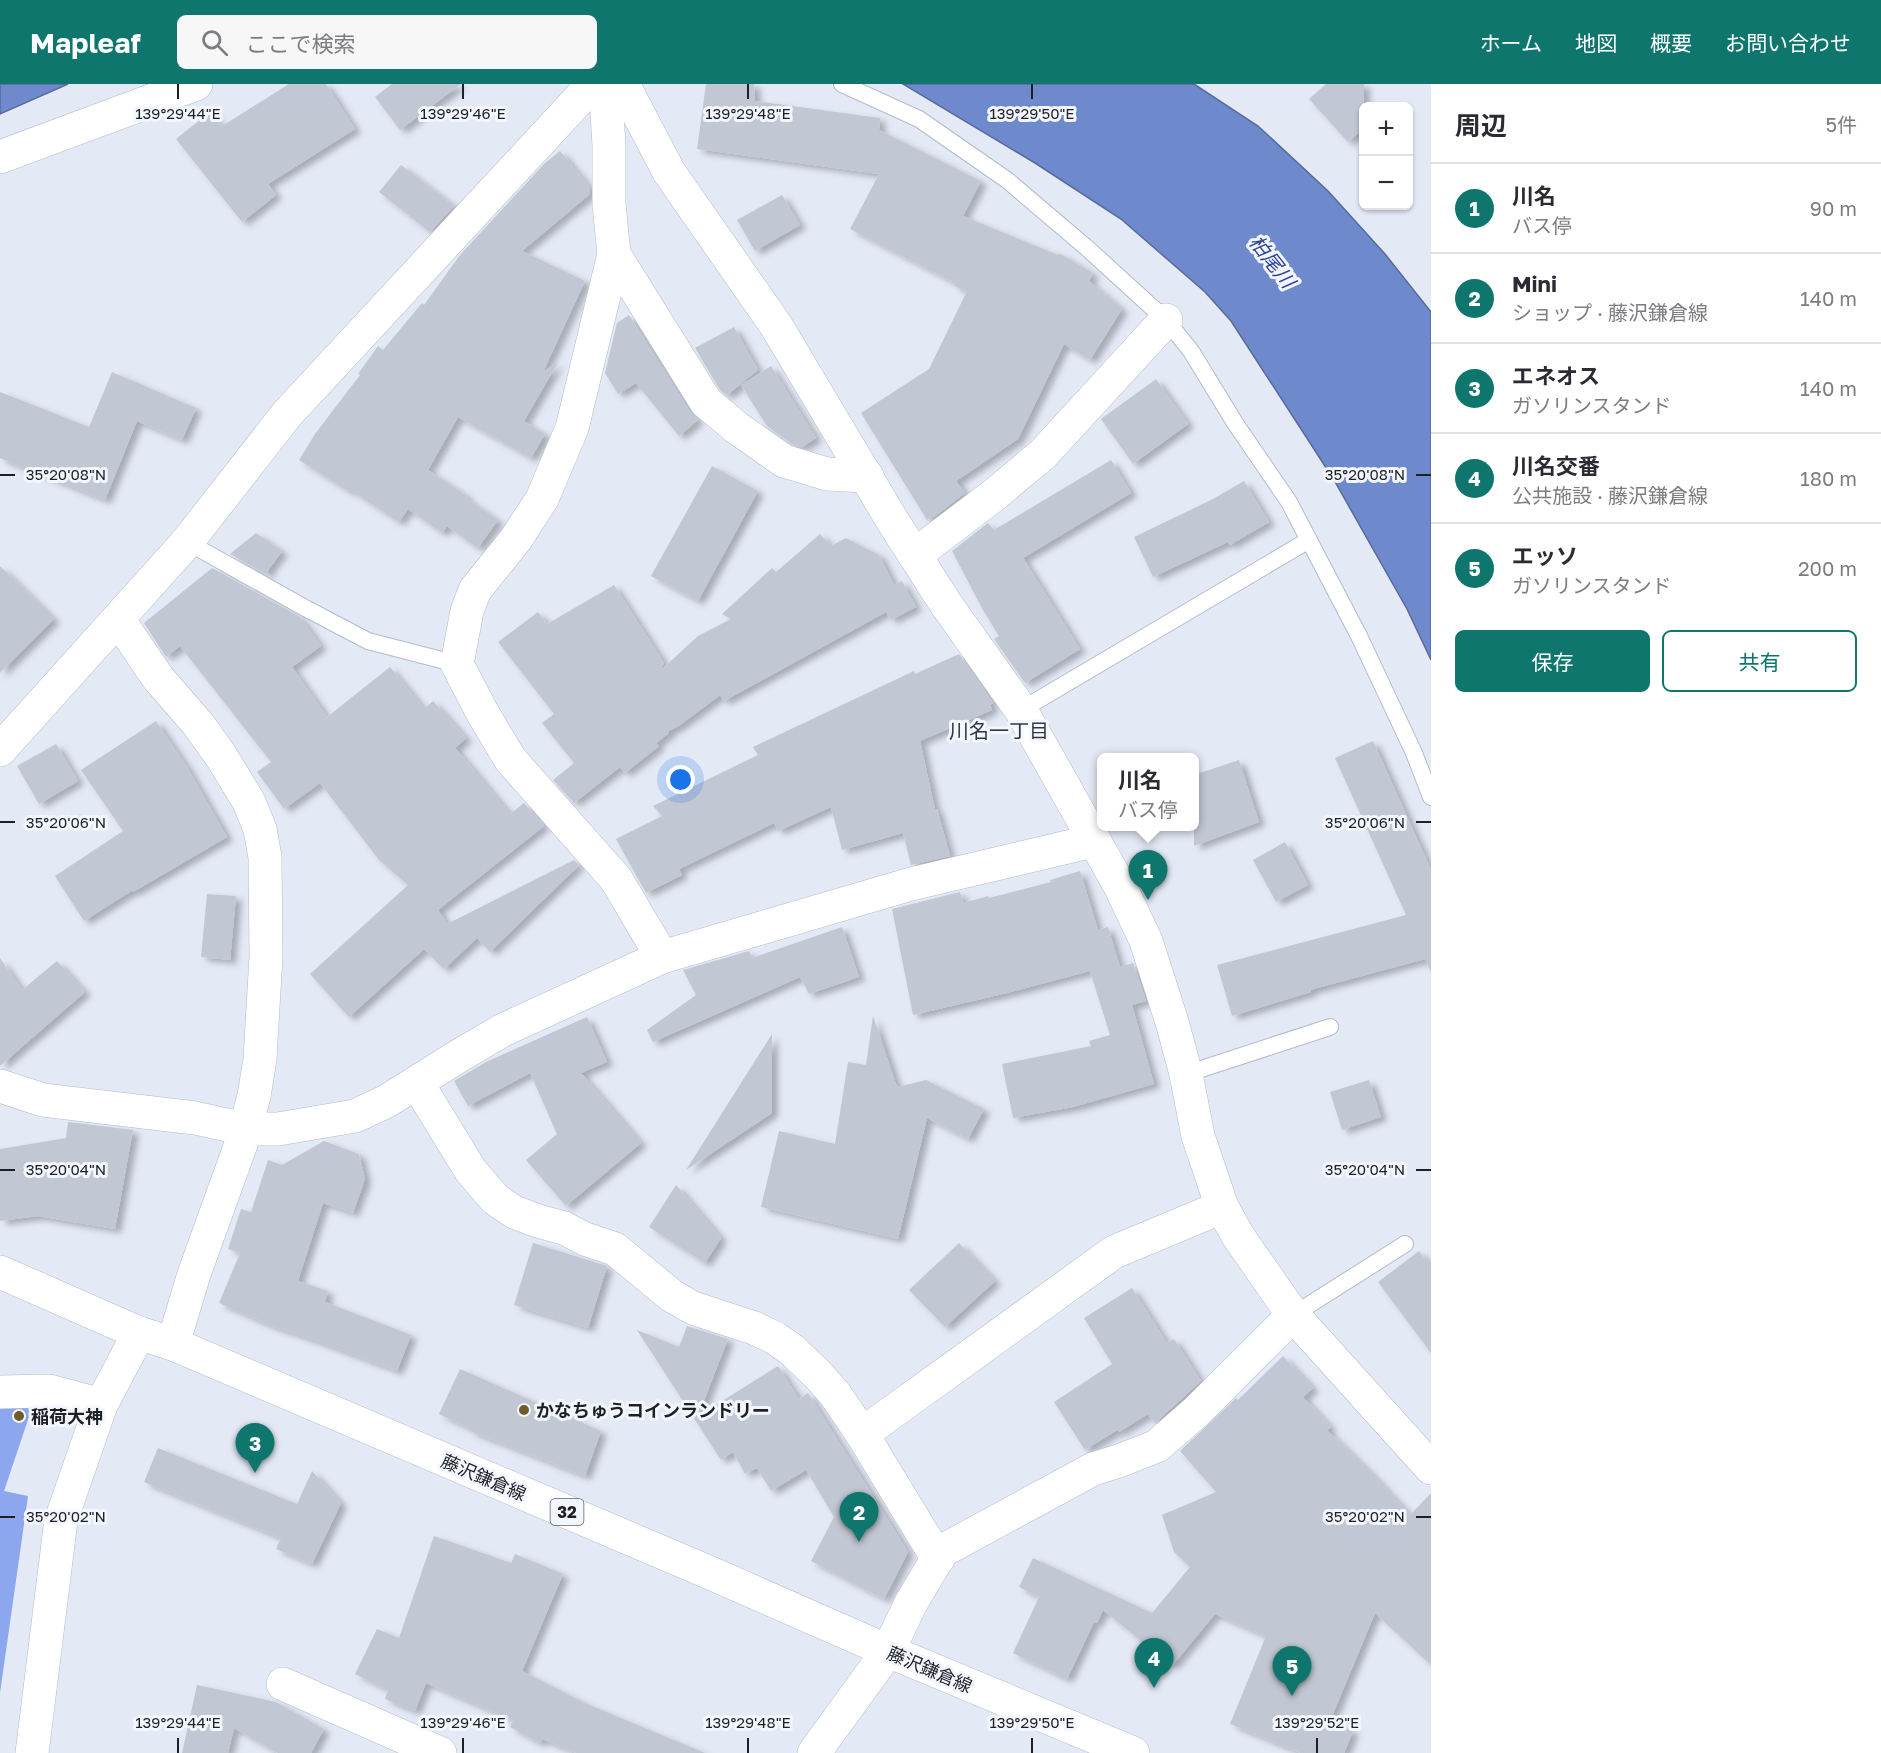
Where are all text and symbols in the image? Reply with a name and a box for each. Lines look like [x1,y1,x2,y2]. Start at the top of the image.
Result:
search box [177,15,597,69]
text: Mapleaf [30,26,141,59]
icon: search [198,26,231,59]
text: ここで検索 [246,30,356,57]
text: ホーム [1480,30,1542,56]
text: 地図 [1575,30,1617,56]
text: 概要 [1650,30,1692,56]
text: お問い合わせ [1725,30,1851,56]
map controls [1359,102,1413,210]
button: + [1359,102,1413,156]
text: 139°29'44"E [135,104,221,122]
text: 139°29'46"E [420,104,506,122]
text: 139°29'48"E [705,104,791,122]
text: 139°29'50"E [989,104,1075,122]
text: 周辺 [1455,110,1507,141]
text: 5件 [1825,112,1857,136]
button: − [1359,156,1413,210]
text: 川名 [1512,182,1556,209]
text: 1 [1469,196,1480,220]
text: 90 m [1810,196,1857,220]
text: バス停 [1512,213,1572,237]
water label: 柏尾川 [1245,230,1302,294]
text: Mini [1512,270,1557,297]
text: 2 [1468,286,1481,310]
text: 140 m [1800,286,1857,310]
text: ショップ · 藤沢鎌倉線 [1512,300,1708,324]
text: エネオス [1512,362,1600,389]
text: 3 [1468,376,1481,400]
text: 140 m [1800,376,1857,400]
text: ガソリンスタンド [1512,393,1672,417]
text: 川名交番 [1512,452,1600,479]
text: 35°20'08"N [26,465,106,483]
text: 35°20'08"N [1325,465,1405,483]
text: 4 [1468,466,1481,490]
text: 180 m [1800,466,1857,490]
text: 公共施設 · 藤沢鎌倉線 [1512,483,1708,507]
text: エッソ [1512,542,1578,569]
text: 5 [1468,556,1481,580]
text: 200 m [1798,556,1857,580]
text: ガソリンスタンド [1512,573,1672,597]
button: 保存 [1455,630,1650,692]
button: 共有 [1662,630,1857,692]
district label: 川名一丁目 [949,718,1049,742]
popup [1097,753,1199,831]
your location [666,765,695,794]
text: 川名 [1118,766,1162,793]
text: バス停 [1118,797,1178,821]
text: 35°20'06"N [26,813,106,831]
text: 35°20'06"N [1325,813,1405,831]
pin: 1 [1128,850,1168,900]
text: 35°20'04"N [26,1160,106,1178]
text: 35°20'04"N [1325,1160,1405,1178]
place label: かなちゅうコインランドリー [536,1399,770,1421]
marker: かなちゅうコインランドリー [517,1403,531,1417]
place label: 稲荷大神 [31,1405,103,1427]
marker: 稲荷大神 [12,1409,26,1423]
pin: 3 [236,1424,274,1473]
street label: 藤沢鎌倉線 [438,1449,530,1505]
pin: 2 [840,1492,878,1542]
road number: 32 [550,1499,584,1525]
text: 35°20'02"N [26,1507,106,1525]
text: 35°20'02"N [1325,1507,1405,1525]
pin: 4 [1134,1638,1174,1688]
street label: 藤沢鎌倉線 [884,1641,976,1697]
pin: 5 [1272,1646,1312,1696]
text: 139°29'44"E [135,1713,221,1731]
text: 139°29'46"E [420,1713,506,1731]
text: 139°29'48"E [705,1713,791,1731]
text: 139°29'50"E [989,1713,1075,1731]
text: 139°29'52"E [1275,1713,1359,1731]

